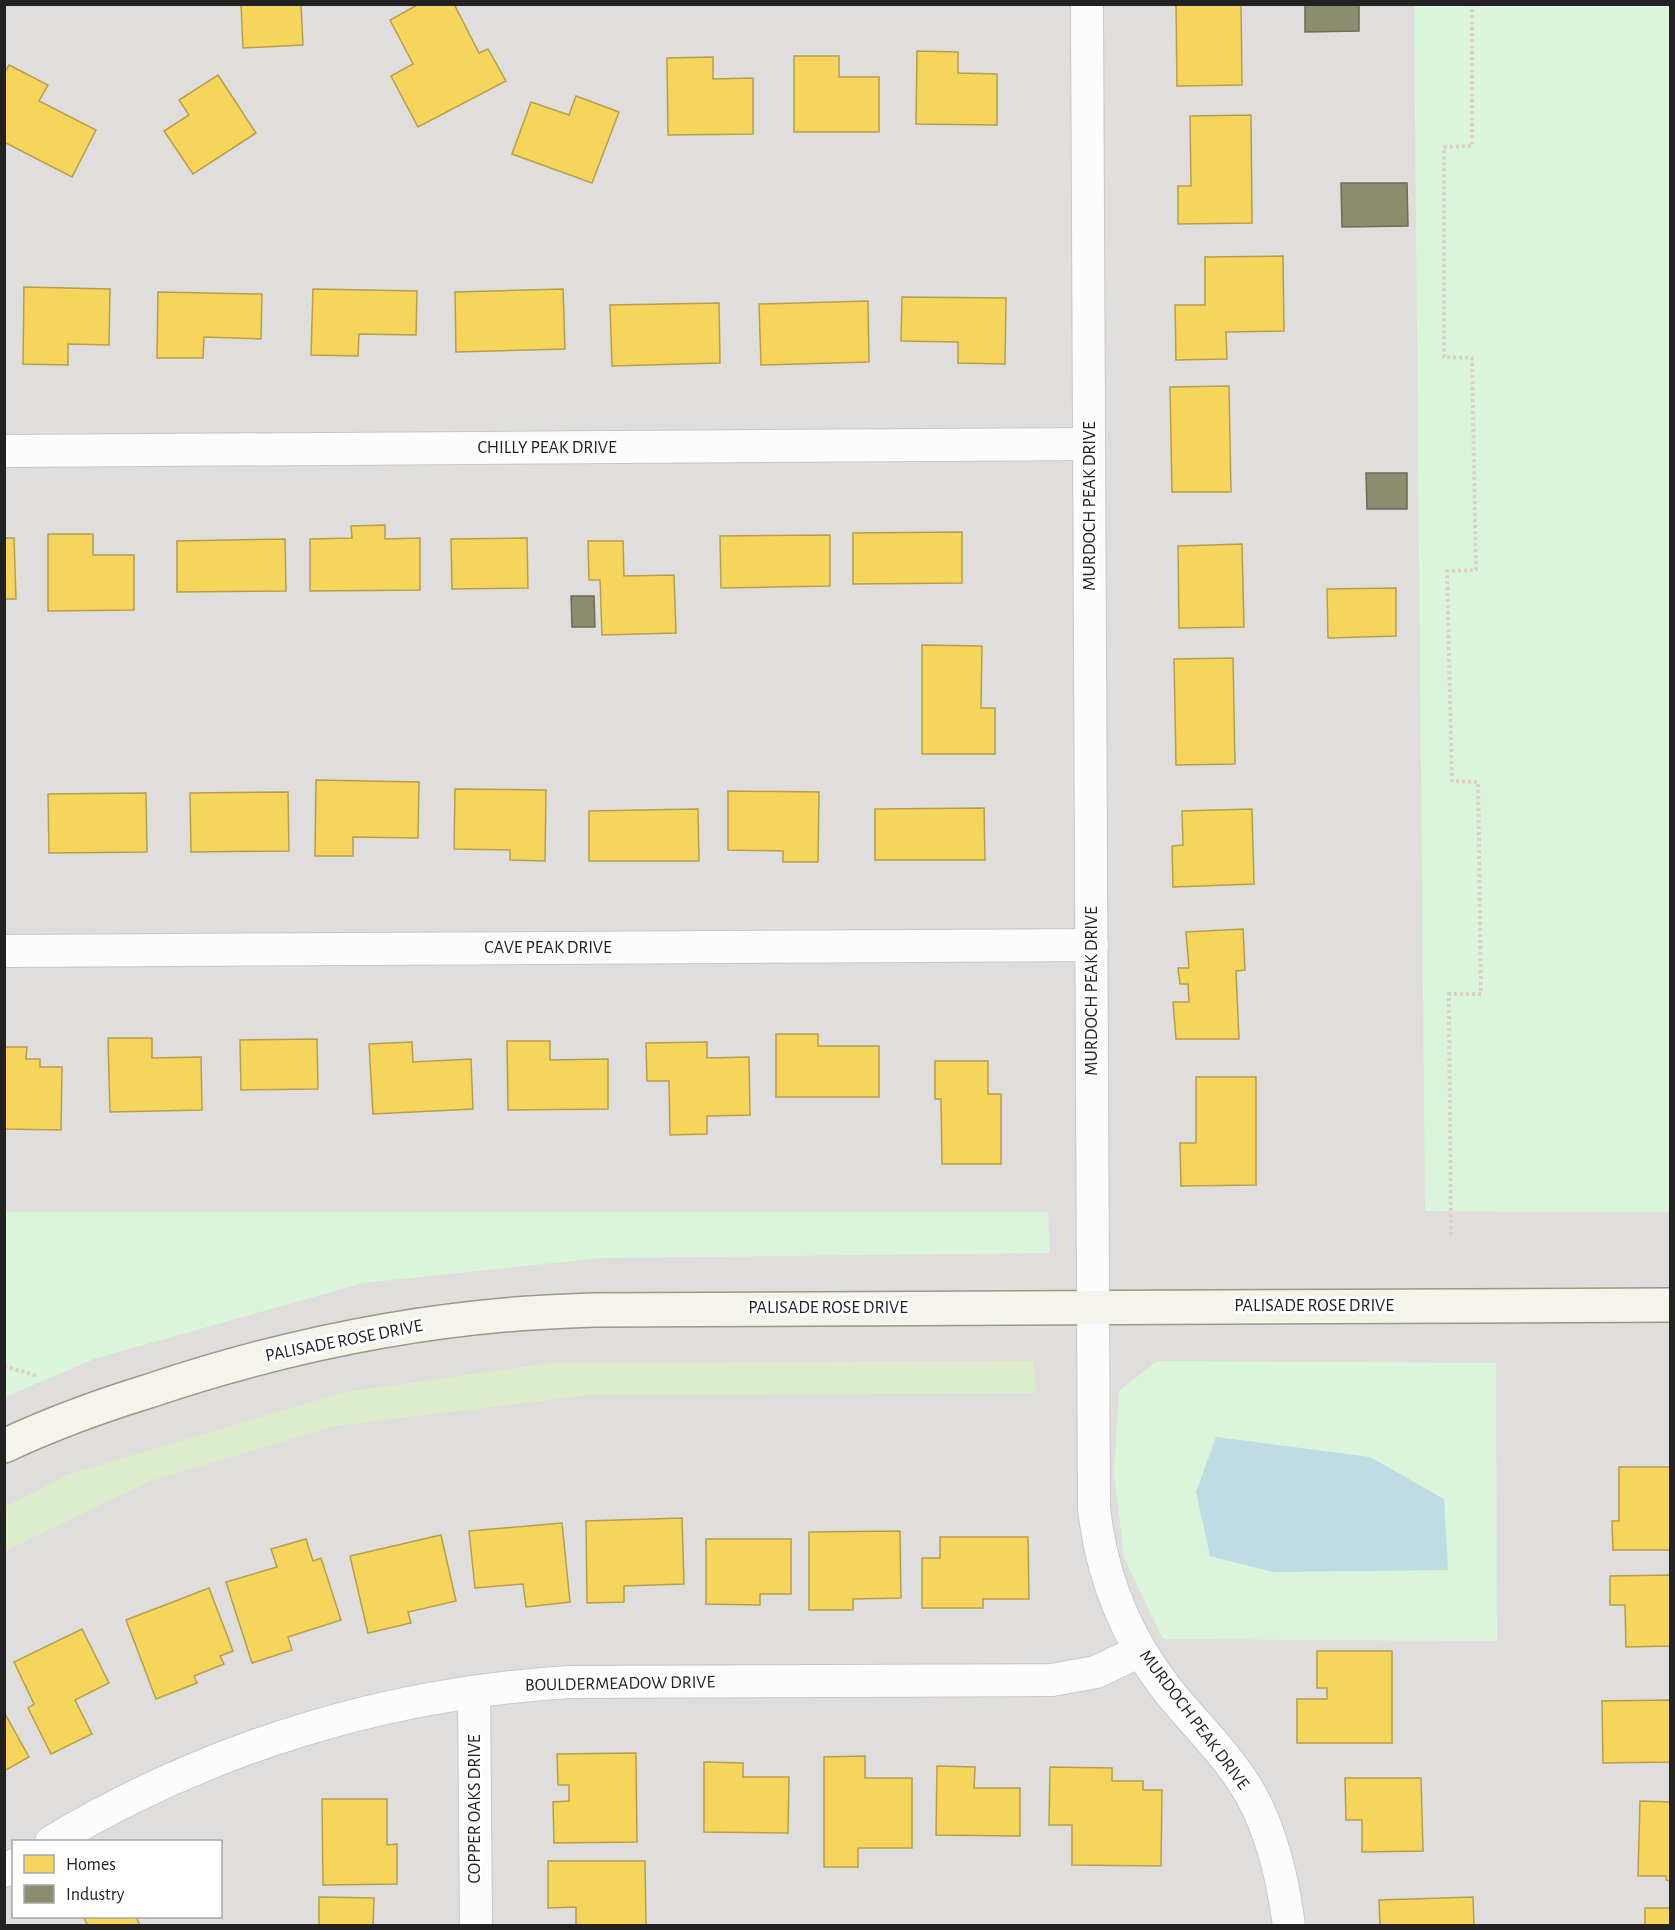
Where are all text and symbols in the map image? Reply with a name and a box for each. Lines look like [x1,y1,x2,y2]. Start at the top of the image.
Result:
street label: MURDOCH PEAK DRIVE [1081,421,1099,591]
street label: CHILLY PEAK DRIVE [477,439,617,457]
street label: MURDOCH PEAK DRIVE [1083,906,1101,1076]
street label: CAVE PEAK DRIVE [484,939,612,957]
street label: PALISADE ROSE DRIVE [1234,1297,1394,1315]
street label: PALISADE ROSE DRIVE [748,1299,908,1317]
street label: PALISADE ROSE DRIVE [264,1317,424,1365]
street label: MURDOCH PEAK DRIVE [1136,1647,1252,1793]
street label: BOULDERMEADOW DRIVE [525,1673,716,1695]
street label: COPPER OAKS DRIVE [466,1734,484,1884]
legend [12,1840,222,1918]
text: Homes [66,1856,116,1874]
text: Industry [66,1886,125,1904]

